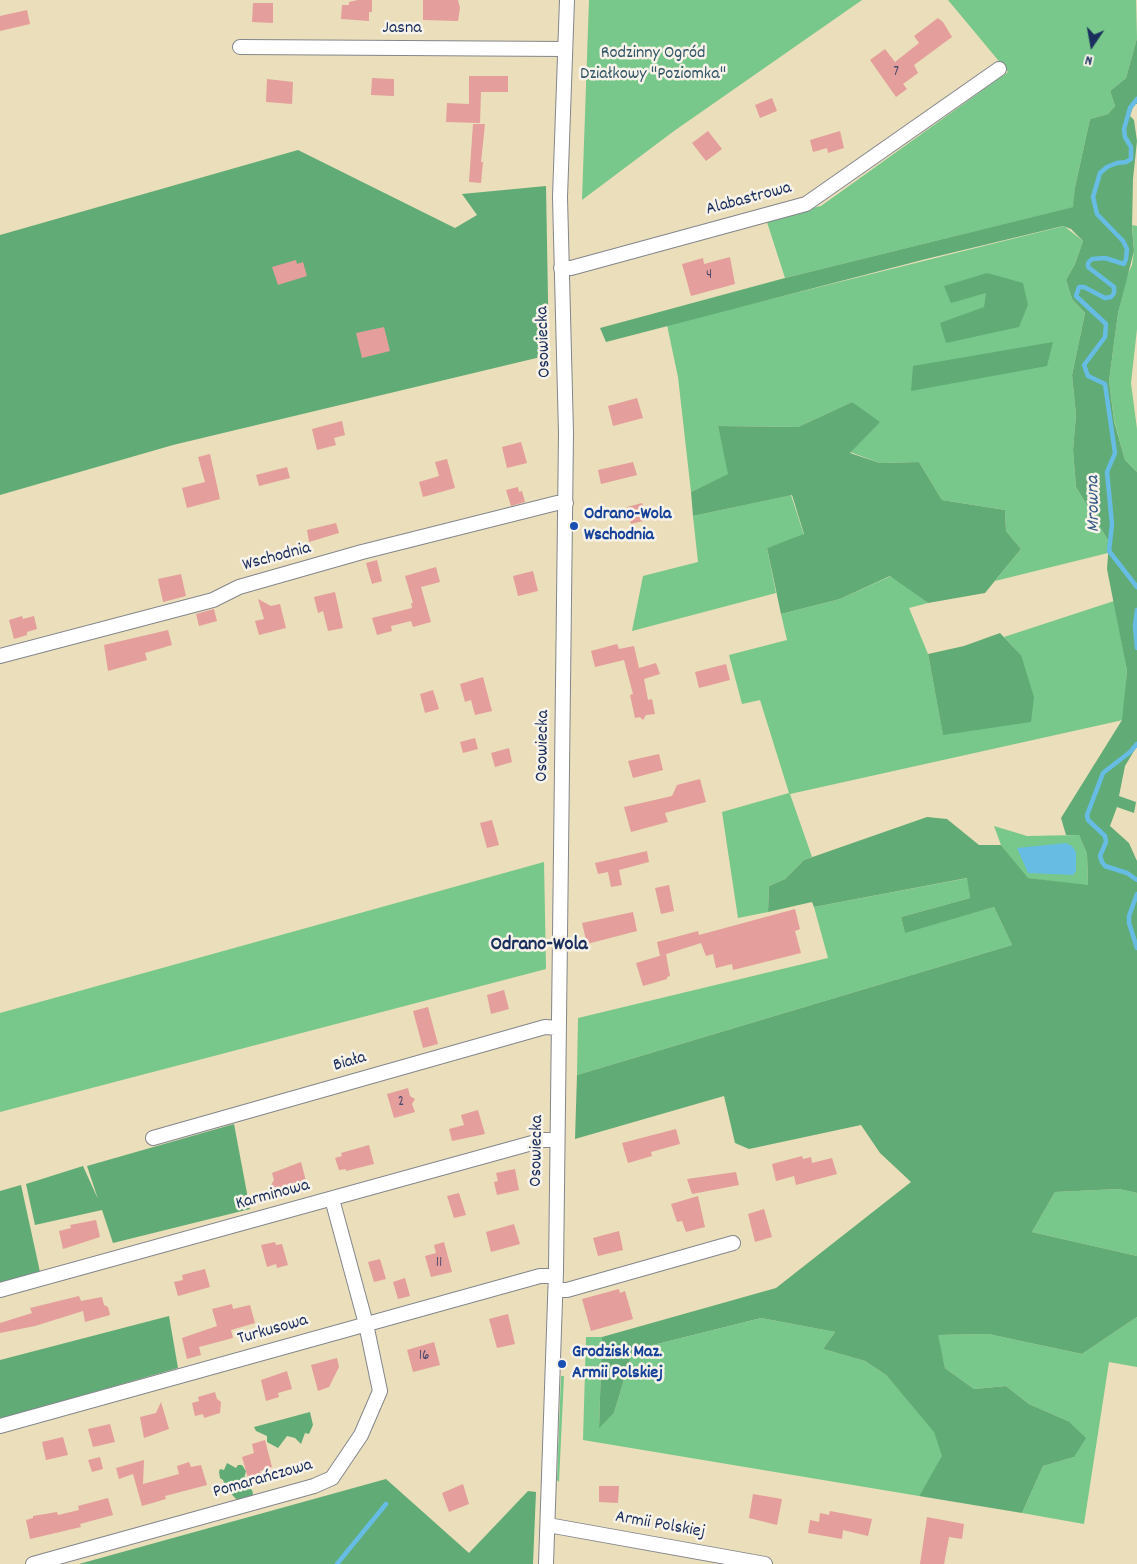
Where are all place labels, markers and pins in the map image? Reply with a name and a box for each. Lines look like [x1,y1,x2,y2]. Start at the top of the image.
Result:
place label: Odrano-Wola Wschodnia [584,505,671,548]
marker: Odrano-Wola Wschodnia [568,520,580,532]
place label: Grodzisk Maz. Armii Polskiej [572,1343,663,1386]
marker: Grodzisk Maz. Armii Polskiej [556,1358,568,1370]

